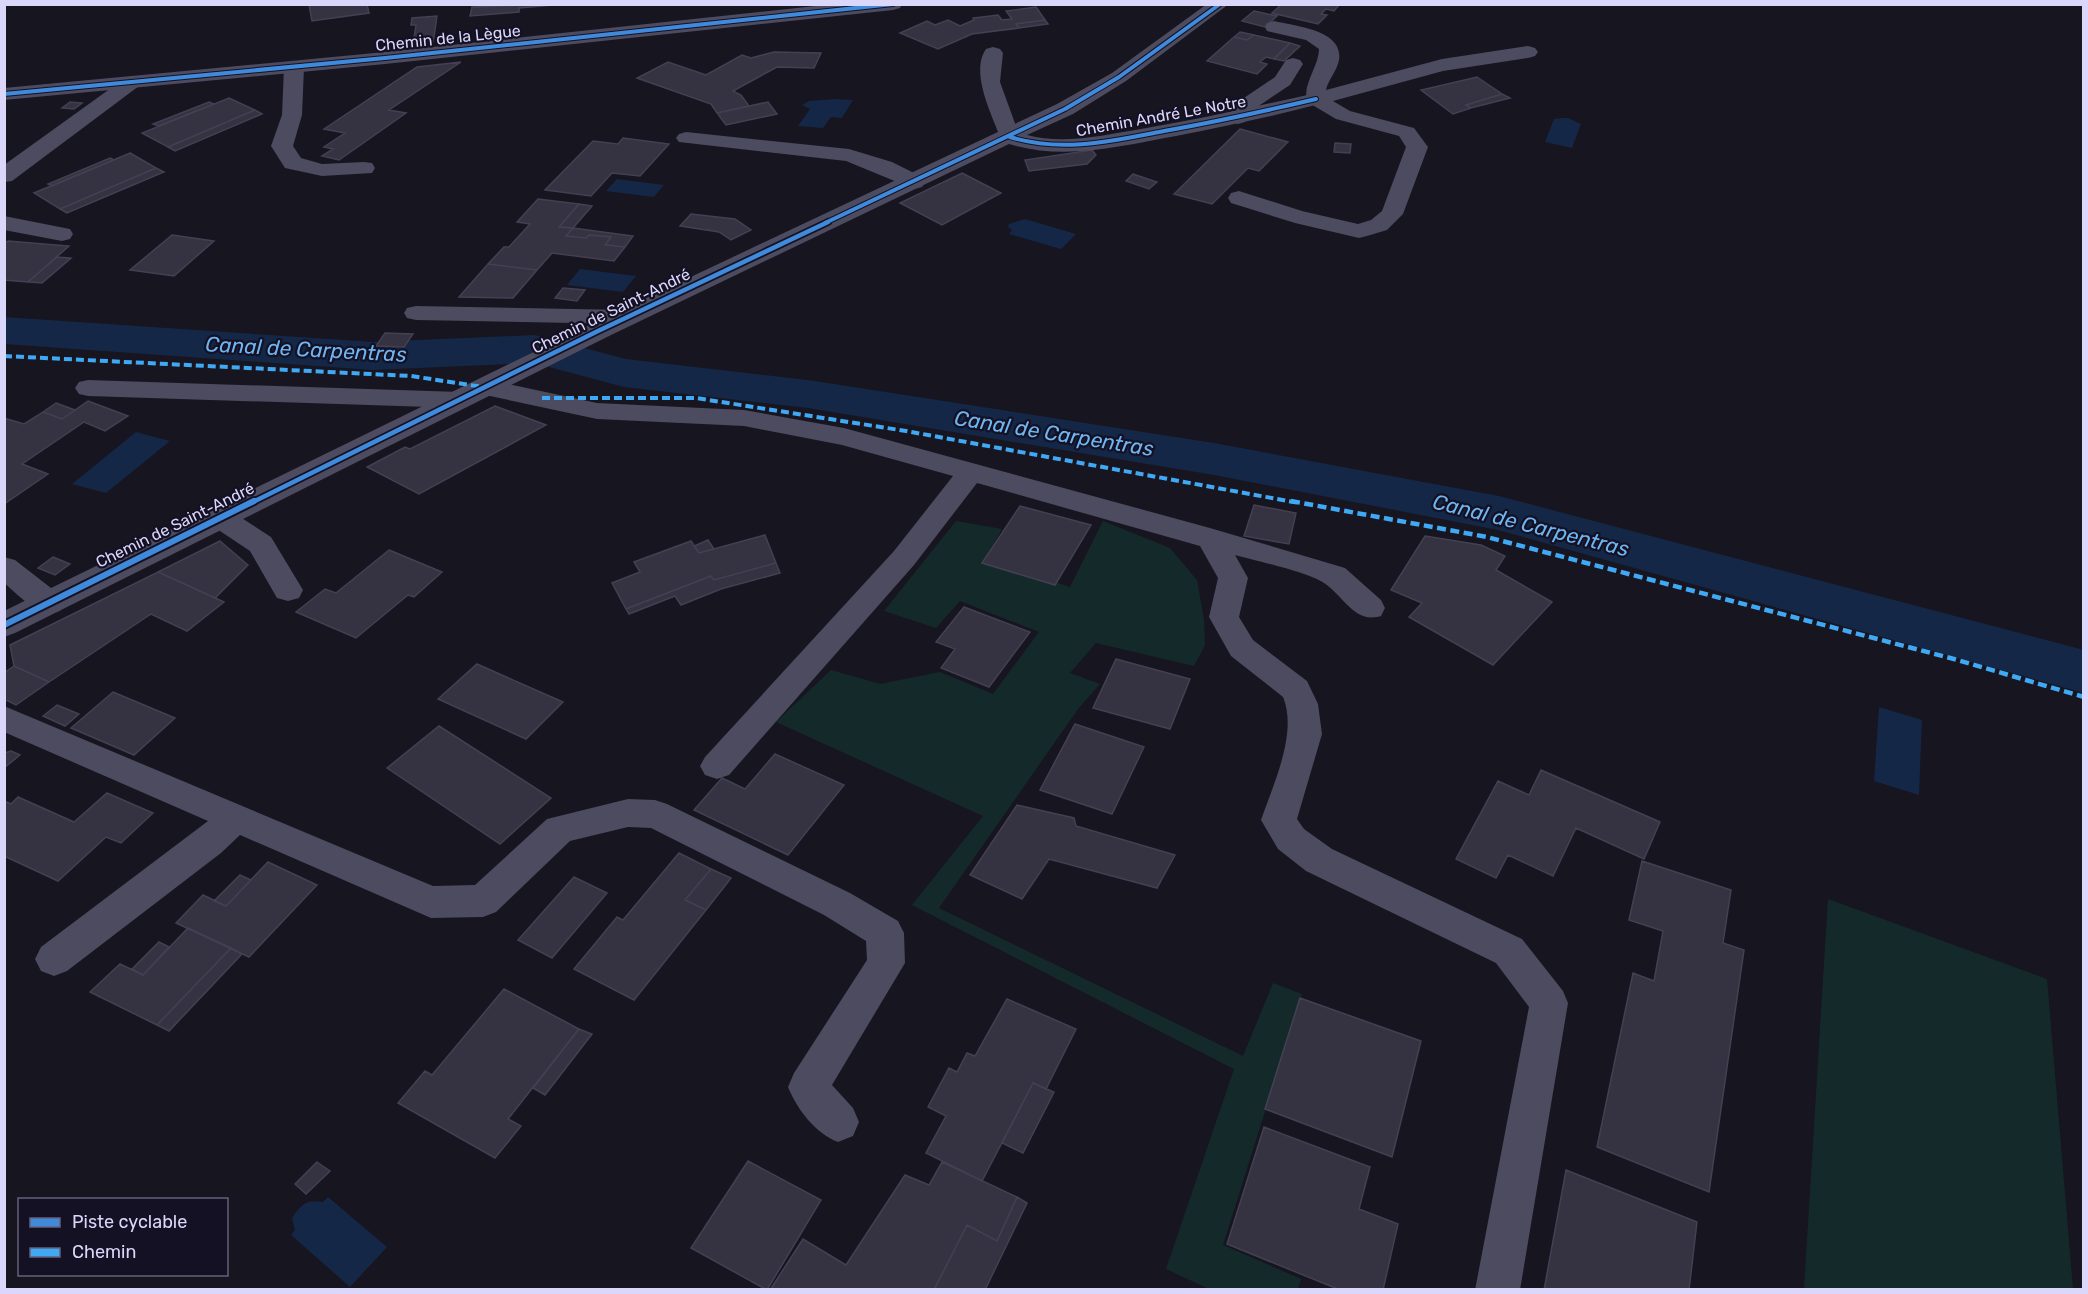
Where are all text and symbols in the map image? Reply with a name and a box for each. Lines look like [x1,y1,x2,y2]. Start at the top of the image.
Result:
street label: Chemin de la Lègue [374,21,522,55]
street label: Chemin André Le Notre [1074,92,1248,140]
street label: Chemin de Saint-André [529,264,693,358]
water label: Canal de Carpentras [205,331,407,367]
water label: Canal de Carpentras [953,405,1156,461]
street label: Chemin de Saint-André [93,478,257,572]
water label: Canal de Carpentras [1430,489,1632,562]
legend [18,1198,228,1276]
text: Piste cyclable [72,1211,187,1233]
text: Chemin [72,1241,136,1263]

